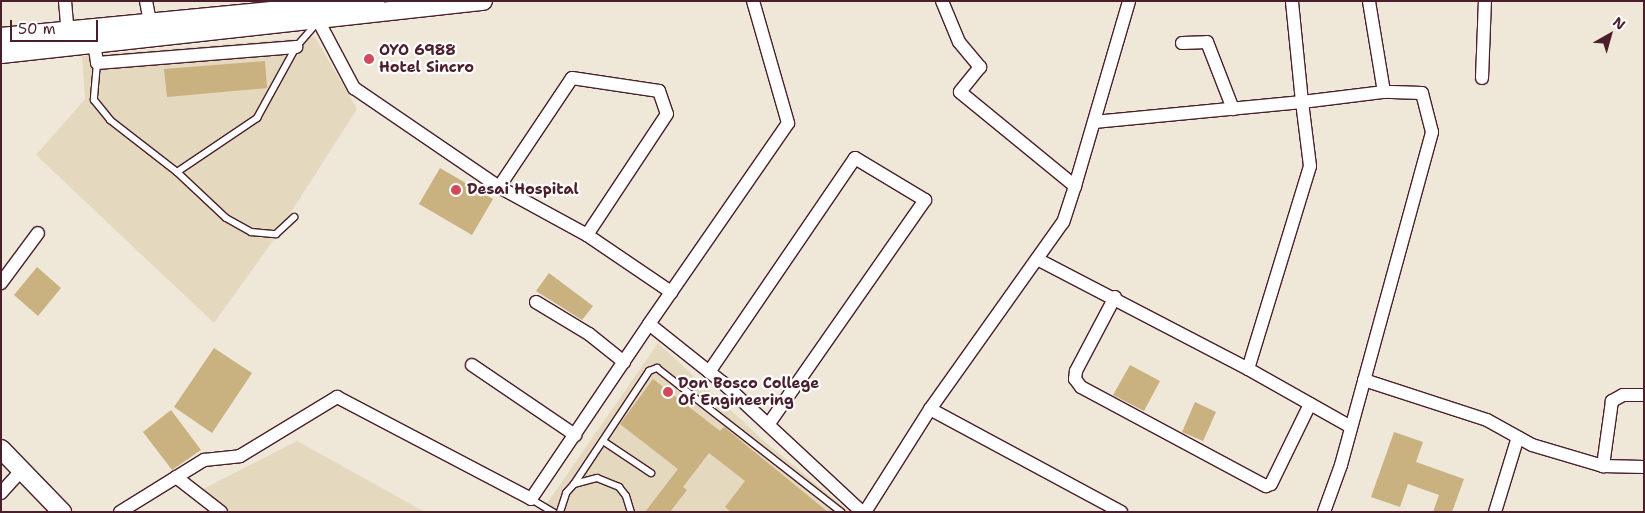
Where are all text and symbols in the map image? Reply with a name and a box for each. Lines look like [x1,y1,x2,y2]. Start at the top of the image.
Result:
scale bar [12,10,100,42]
north arrow [1585,10,1635,60]
text: N [1609,13,1629,34]
text: 50 m [18,19,56,39]
place label: OYO 6988 Hotel Sincro [379,41,474,76]
marker: OYO 6988 Hotel Sincro [363,53,375,65]
place label: Desai Hospital [467,181,579,199]
marker: Desai Hospital [449,183,463,197]
place label: Don Bosco College Of Engineering [678,374,819,409]
marker: Don Bosco College Of Engineering [662,386,674,398]

